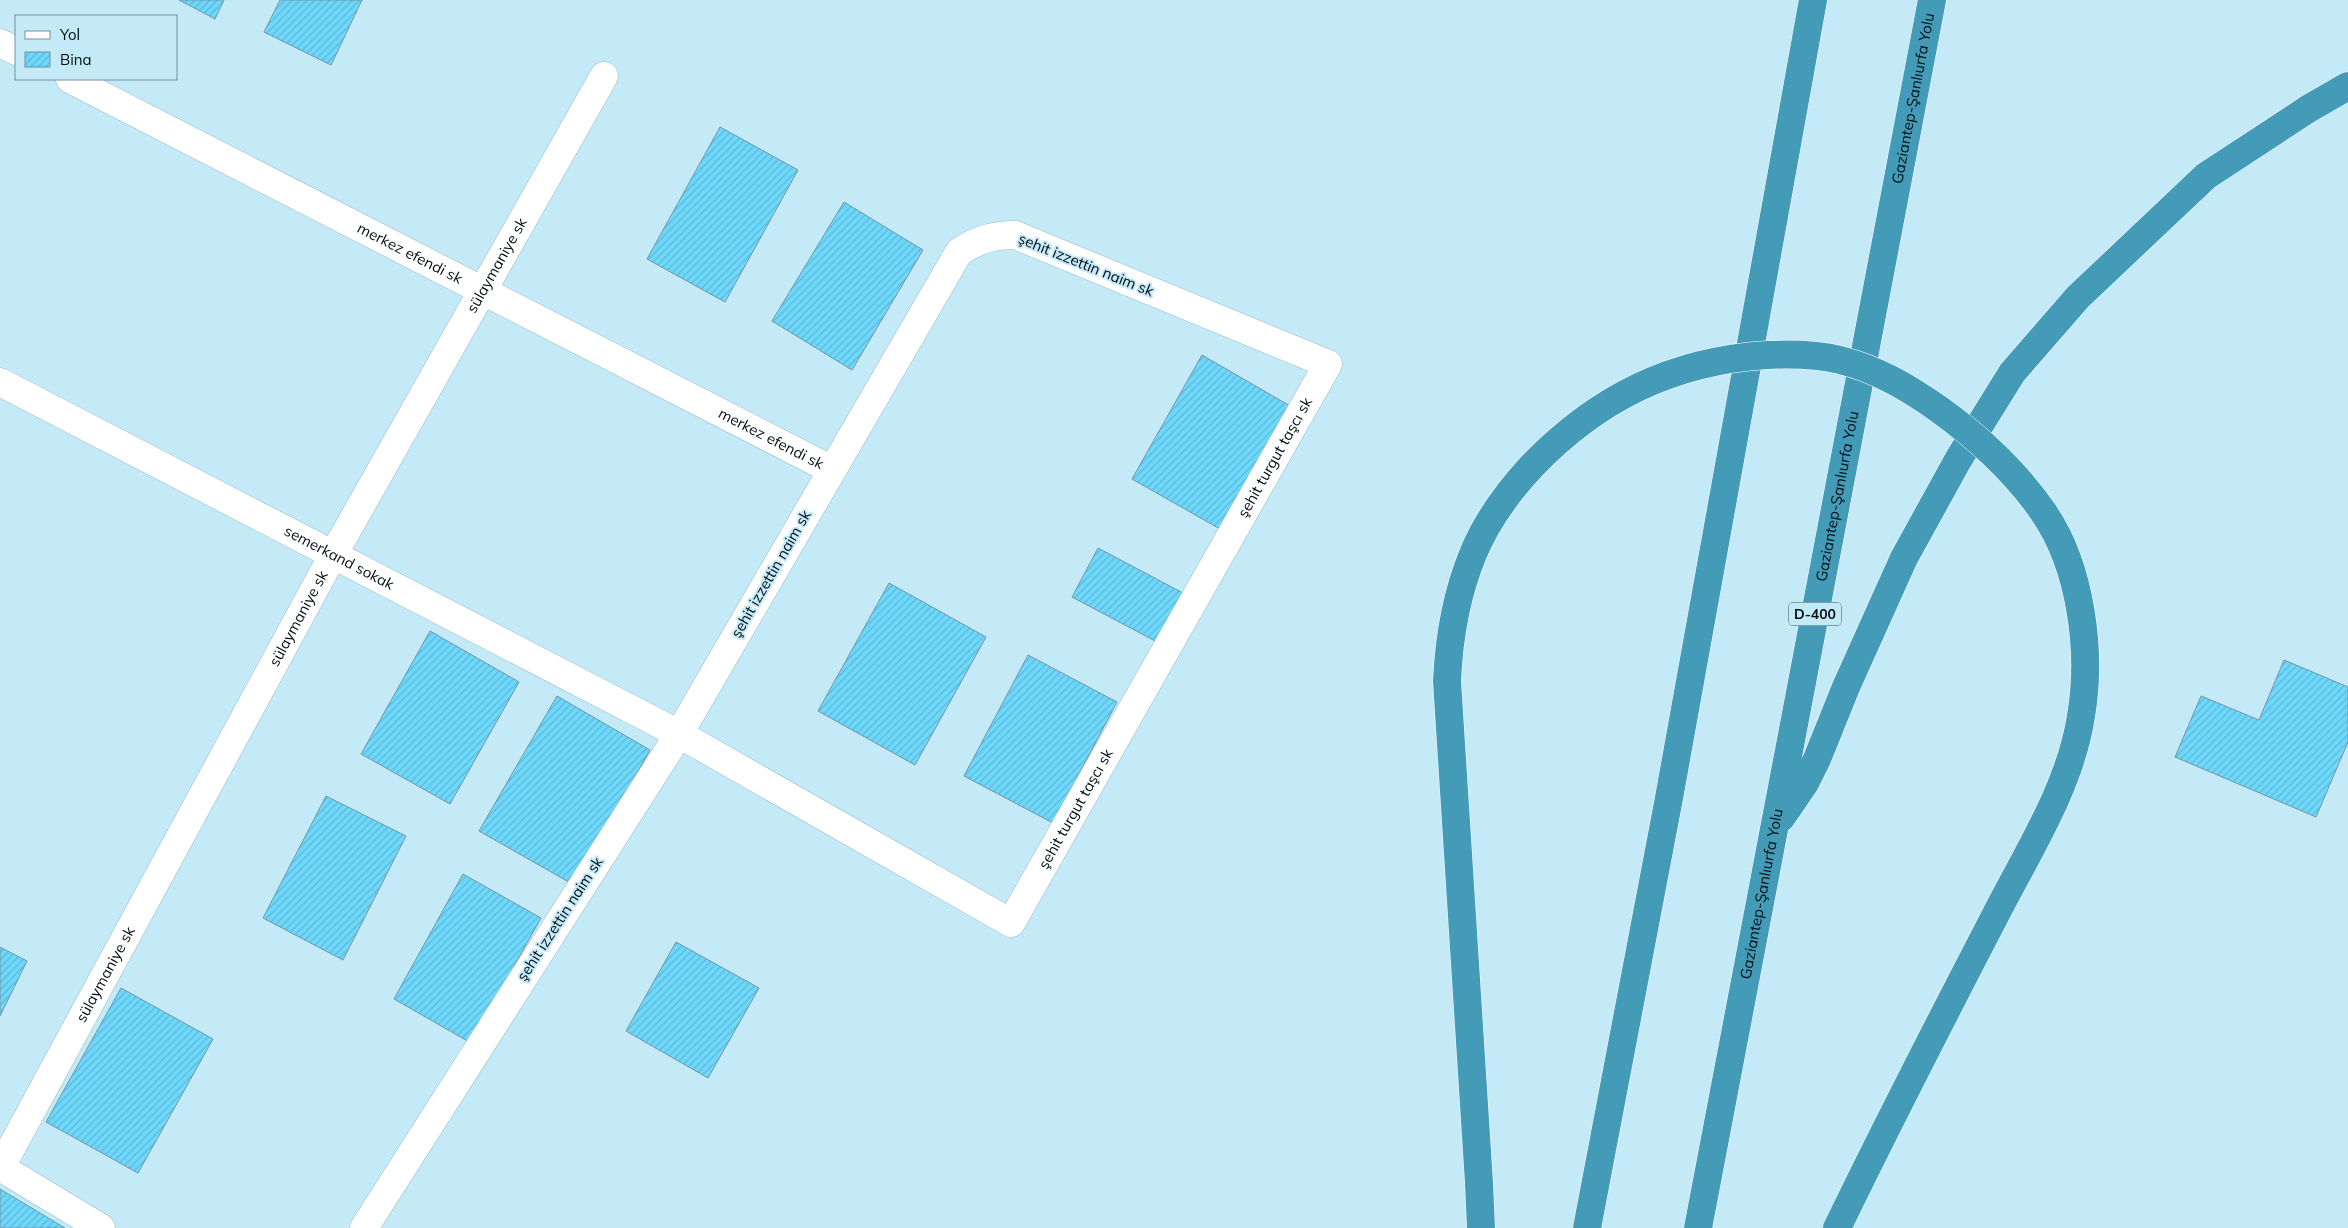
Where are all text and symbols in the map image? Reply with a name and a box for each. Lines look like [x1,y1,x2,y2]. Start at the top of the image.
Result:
street label: Gaziantep-Şanlıurfa Yolu [1887,11,1938,185]
legend [15,15,178,80]
text: Yol [59,25,80,44]
text: Bina [60,50,92,69]
street label: sülaymaniye sk [462,214,531,316]
street label: merkez efendi sk [354,218,466,288]
street label: şehit izzettin naim sk [1016,229,1157,301]
street label: şehit turgut taşcı sk [1233,394,1316,521]
street label: merkez efendi sk [715,403,827,473]
street label: Gaziantep-Şanlıurfa Yolu [1811,409,1863,583]
street label: şehit izzettin naim sk [726,506,815,641]
street label: semerkand sokak [281,521,398,594]
street label: sülaymaniye sk [264,567,332,670]
road number: D-400 [1789,602,1841,626]
street label: şehit turgut taşcı sk [1034,745,1117,872]
street label: Gaziantep-Şanlıurfa Yolu [1736,807,1787,981]
street label: şehit izzettin naim sk [512,853,607,984]
street label: sülaymaniye sk [71,923,139,1026]

